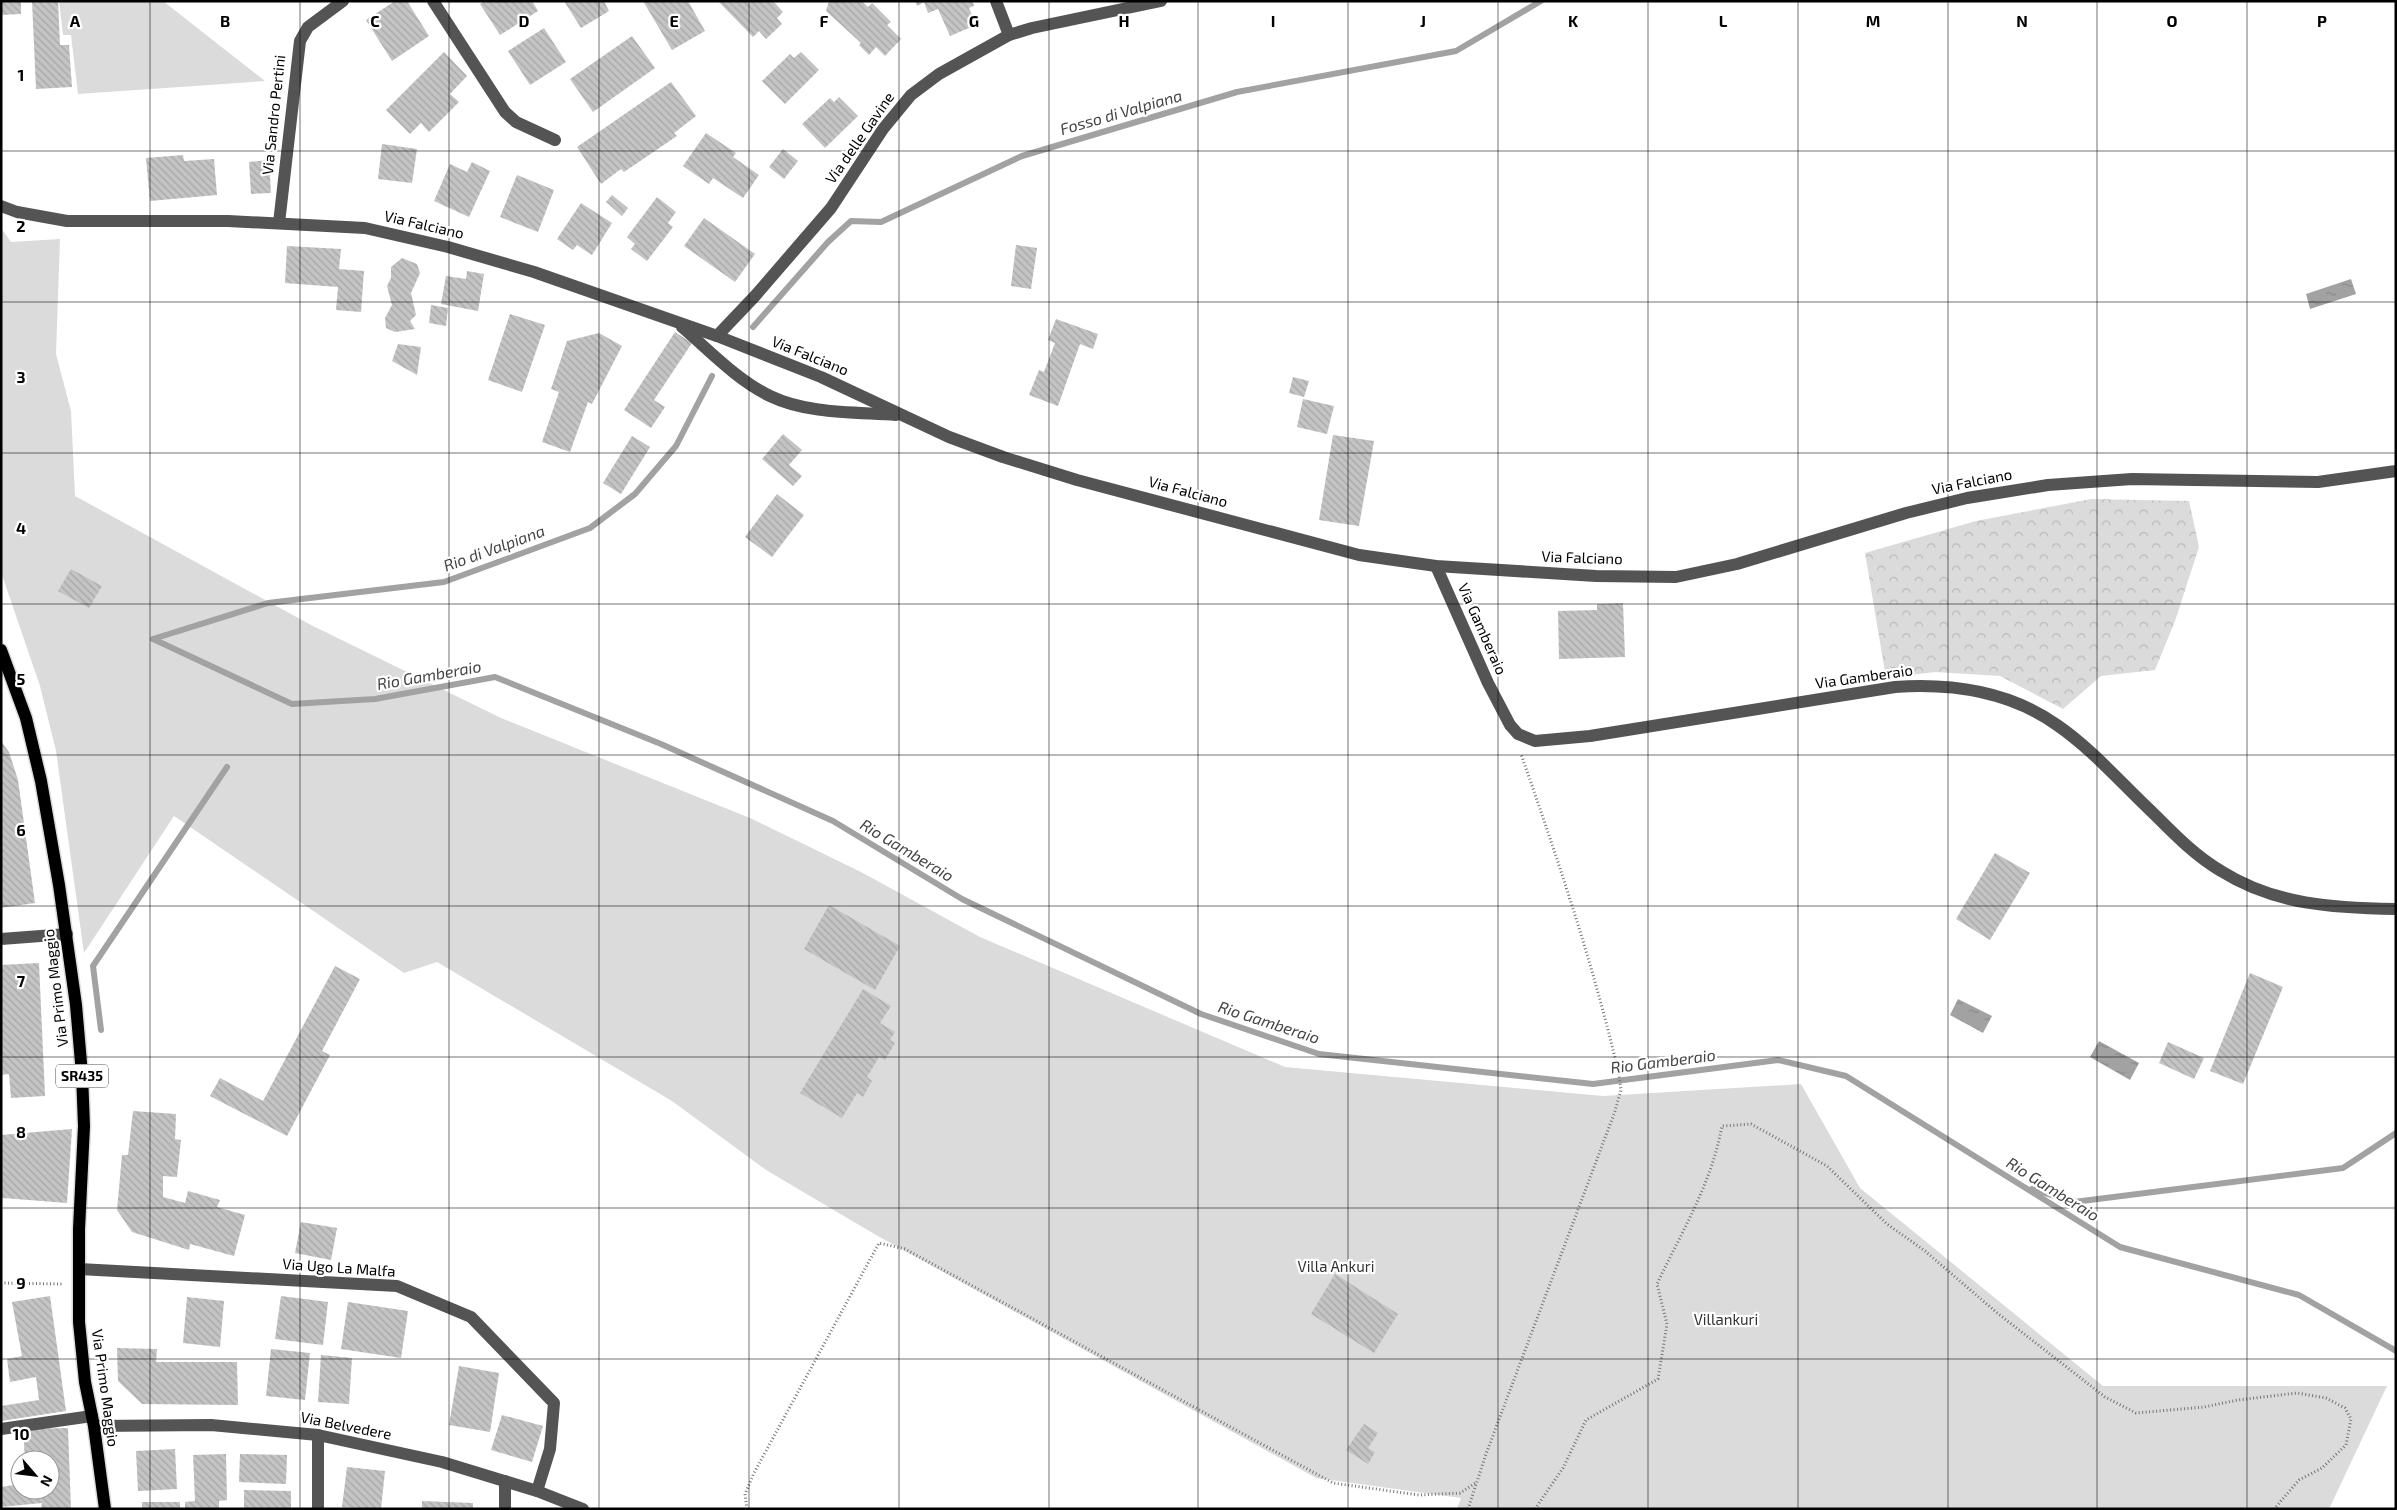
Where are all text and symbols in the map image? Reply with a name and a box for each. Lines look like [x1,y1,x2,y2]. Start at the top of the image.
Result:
text: A [70,11,81,30]
text: B [220,11,230,30]
text: C [370,11,380,30]
text: D [519,11,530,30]
text: E [669,11,679,30]
text: F [820,11,829,30]
text: G [969,11,979,30]
text: H [1118,11,1130,30]
text: I [1271,11,1275,30]
text: J [1420,11,1426,30]
text: K [1568,11,1579,30]
text: L [1719,11,1728,30]
text: M [1866,11,1880,30]
text: N [2016,11,2028,30]
text: O [2166,11,2178,30]
text: P [2317,11,2327,30]
street label: Via Sandro Pertini [258,54,288,176]
text: 1 [18,65,24,84]
water label: Fosso di Valpiana [1058,85,1184,138]
street label: Via delle Gavine [821,88,897,187]
street label: Via Falciano [383,206,466,242]
text: 2 [16,216,26,235]
street label: Via Falciano [769,331,851,379]
text: 3 [16,367,26,386]
street label: Via Falciano [1930,464,2013,498]
street label: Via Falciano [1147,472,1230,510]
text: 4 [16,518,26,537]
water label: Rio di Valpiana [441,520,547,575]
street label: Via Falciano [1541,547,1623,567]
street label: Via Gamberaio [1455,580,1511,677]
water label: Rio Gamberaio [375,656,483,693]
street label: Via Gamberaio [1814,660,1914,692]
text: 5 [17,669,26,688]
water label: Rio Gamberaio [857,814,957,885]
text: 6 [16,820,26,839]
street label: Via Primo Maggio [39,928,71,1048]
text: 7 [17,971,26,990]
water label: Rio Gamberaio [1216,996,1322,1047]
water label: Rio Gamberaio [1609,1045,1717,1076]
road number: SR435 [56,1064,108,1088]
text: 8 [16,1122,26,1141]
water label: Rio Gamberaio [2003,1153,2103,1225]
street label: Via Ugo La Malfa [282,1254,396,1280]
park label: Villa Ankuri [1298,1257,1374,1275]
text: 9 [16,1273,26,1292]
park label: Villankuri [1694,1310,1758,1328]
street label: Via Primo Maggio [89,1328,123,1448]
street label: Via Belvedere [299,1407,393,1443]
text: 10 [12,1424,30,1443]
north arrow [10,1450,60,1500]
text: N [37,1473,57,1490]

